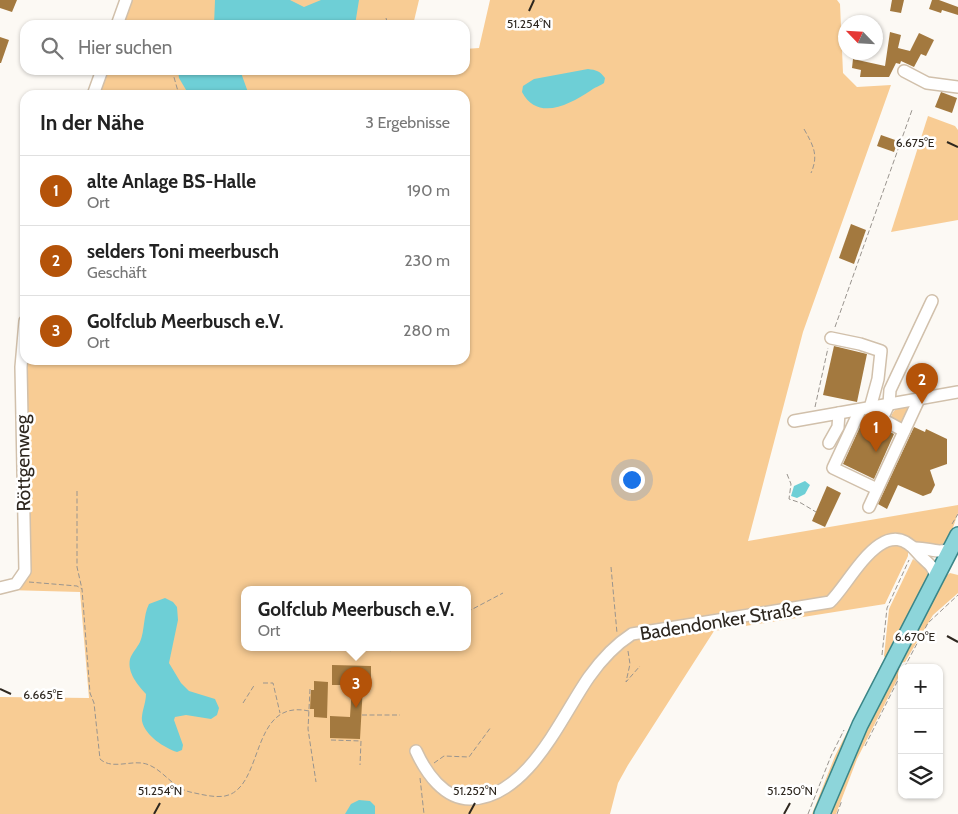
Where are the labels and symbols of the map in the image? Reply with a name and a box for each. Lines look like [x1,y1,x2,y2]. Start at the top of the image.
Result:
north arrow [838,15,883,60]
text: 51.254°N [507,16,551,31]
text: 6.675°E [896,135,935,150]
pin: 2 [906,363,938,404]
pin: 1 [860,411,892,452]
street label: Röttgenweg [11,414,35,512]
your location [619,467,645,493]
street label: Badendonker Straße [638,597,804,645]
text: 6.670°E [895,629,936,644]
pin: 3 [340,667,372,708]
text: 6.665°E [23,687,63,702]
text: 51.254°N [138,783,182,798]
text: 51.252°N [453,783,497,798]
text: 51.250°N [767,783,813,798]

